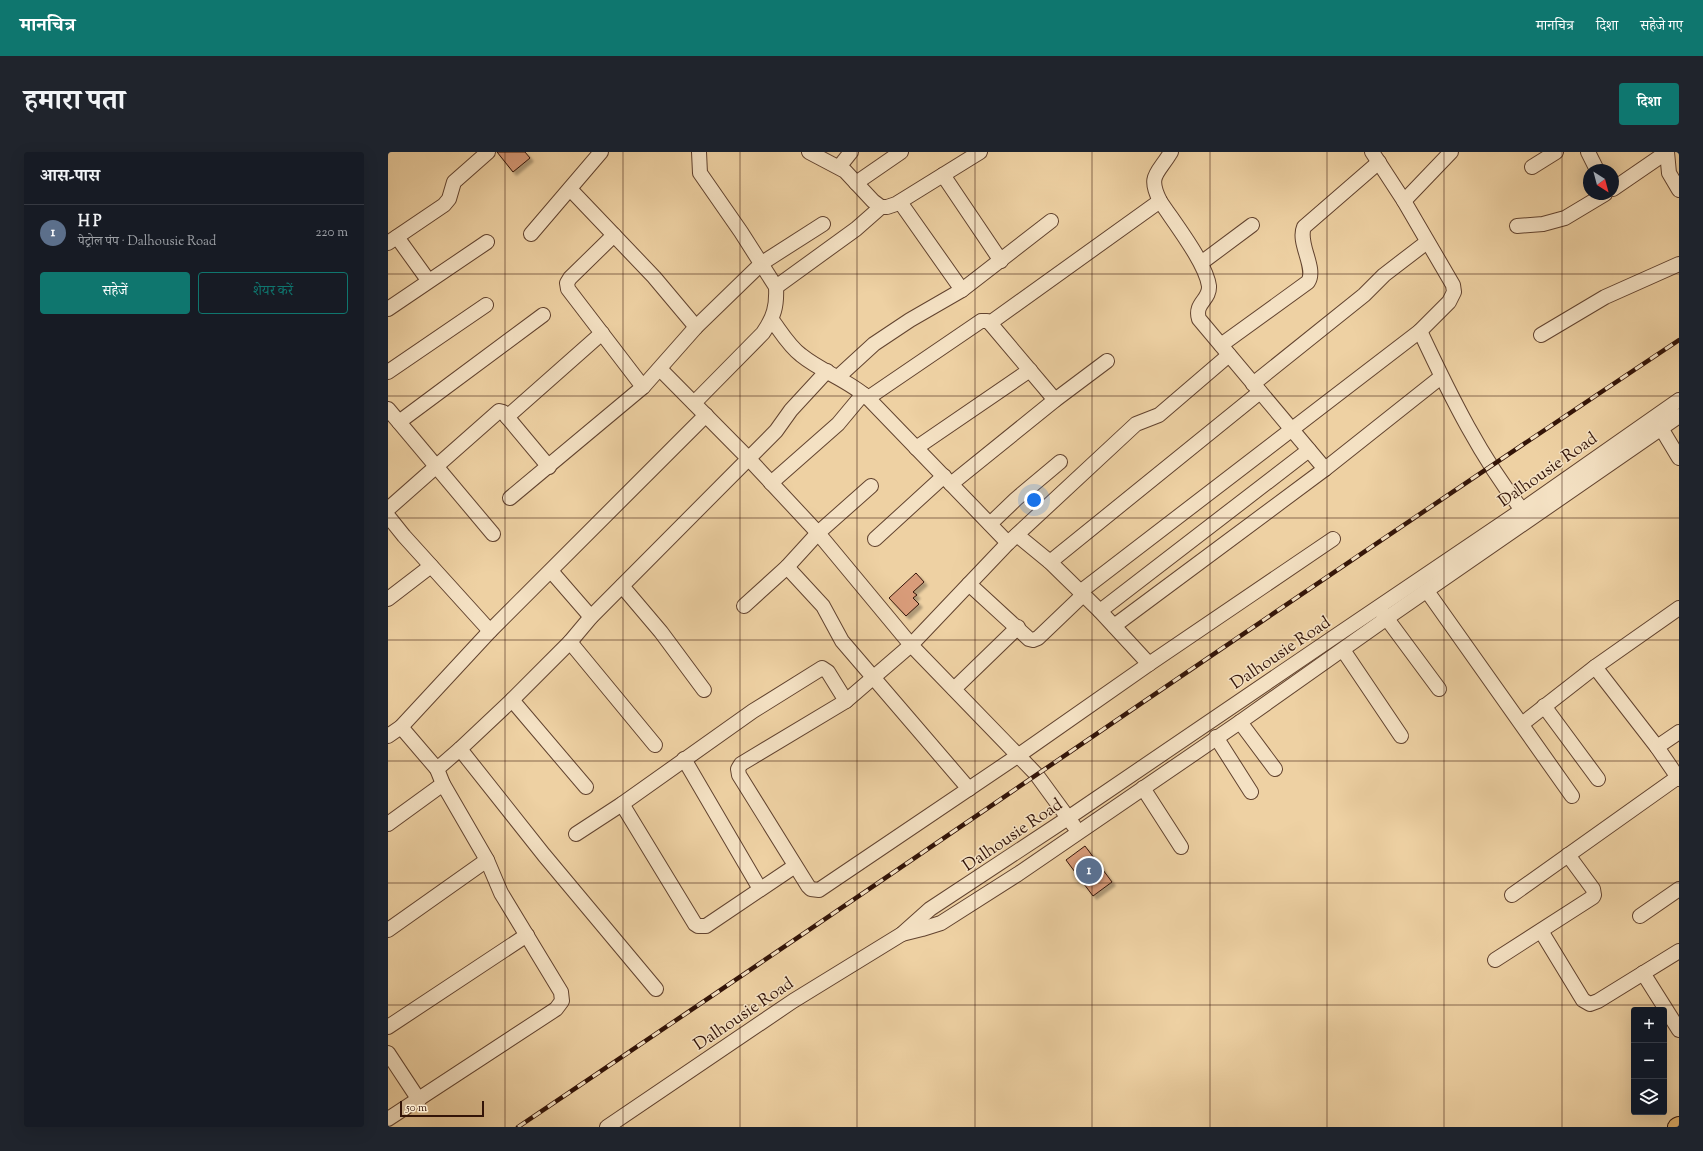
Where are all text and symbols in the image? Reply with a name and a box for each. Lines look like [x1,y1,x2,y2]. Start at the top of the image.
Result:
text: मानचित्र [20,13,75,40]
text: मानचित्र [1536,17,1574,37]
text: दिशा [1596,17,1618,37]
text: सहेजे गए [1640,17,1683,37]
text: हमारा पता [24,82,125,122]
button: दिशा [1619,83,1679,125]
north arrow [1583,164,1619,200]
text: आस-पास [40,165,100,189]
text: H P [78,212,102,233]
text: 1 [51,224,55,242]
text: 220 m [315,224,348,242]
text: पेट्रोल पंप · Dalhousie Road [78,233,216,251]
button: सहेजें [40,272,190,314]
button: शेयर करें [198,272,348,314]
street label: Dalhousie Road [1494,427,1603,514]
your location [1024,490,1044,510]
street label: Dalhousie Road [1226,611,1336,696]
street label: Dalhousie Road [958,793,1068,878]
pin: 1 [1076,856,1102,886]
street label: Dalhousie Road [689,972,799,1057]
map controls [1631,1007,1667,1115]
button: + [1631,1007,1667,1043]
button: − [1631,1043,1667,1079]
button: layers [1631,1079,1667,1115]
scale bar [400,1099,484,1118]
text: 50 m [406,1100,427,1116]

